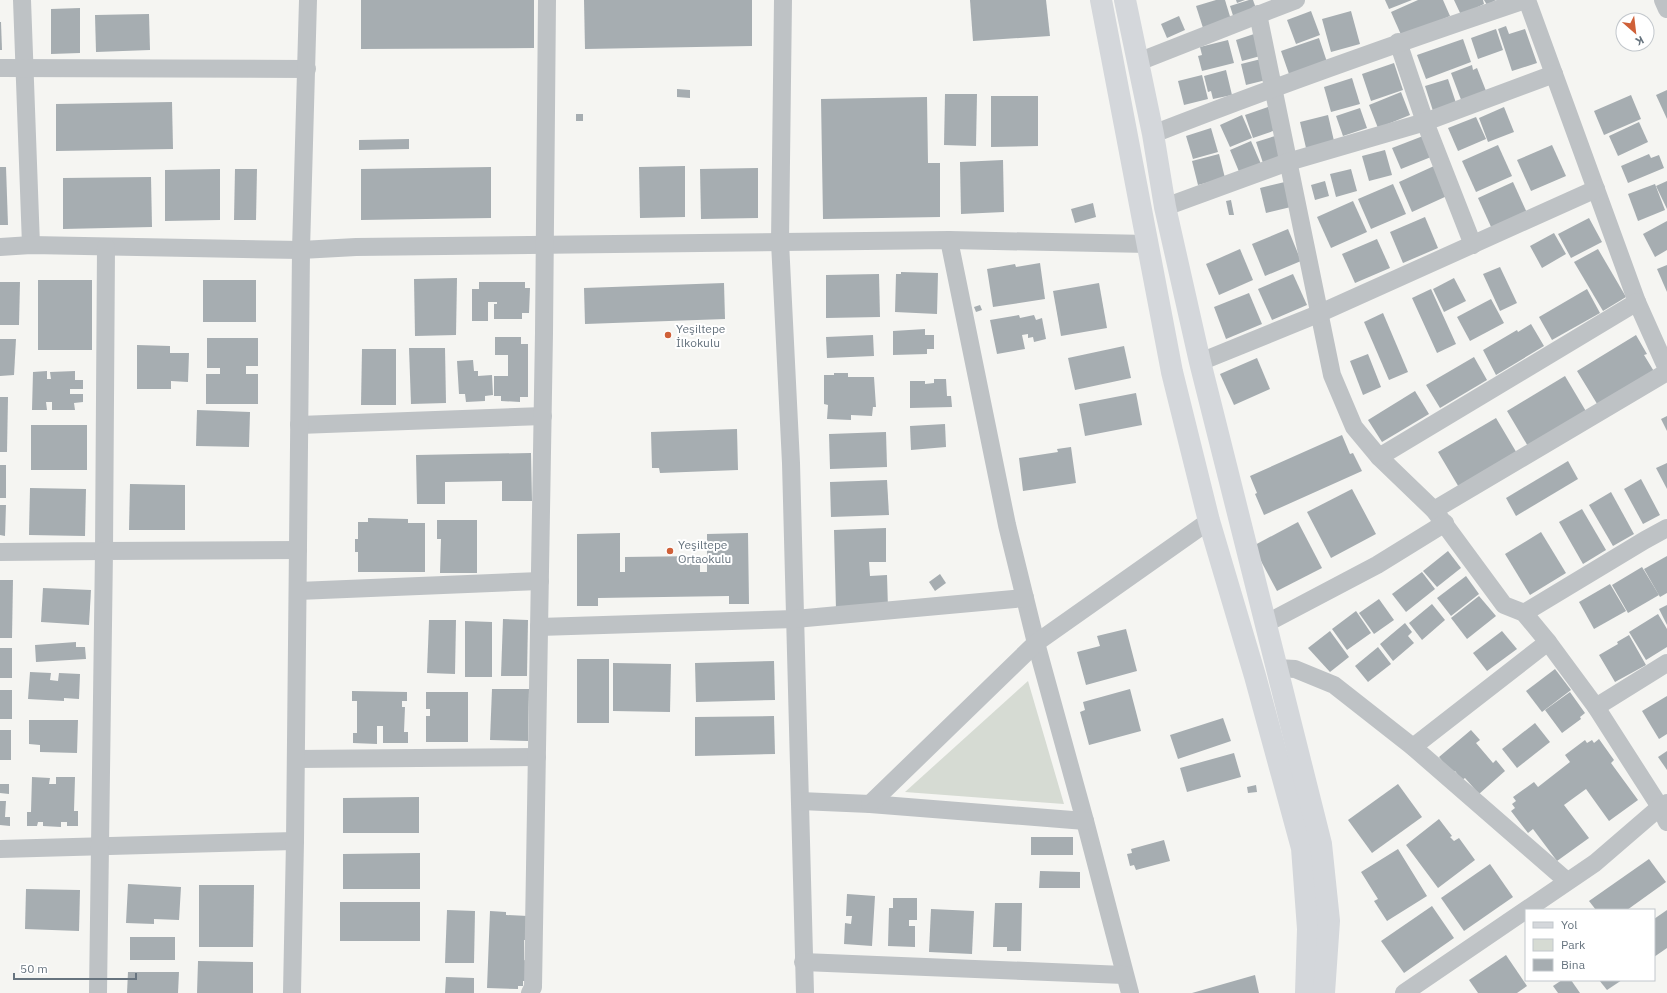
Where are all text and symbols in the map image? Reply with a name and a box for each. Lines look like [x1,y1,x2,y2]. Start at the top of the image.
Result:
north arrow [1615,12,1655,52]
text: K [1633,33,1646,49]
place label: Yeşiltepe İlkokulu [676,321,726,350]
marker: Yeşiltepe İlkokulu [663,330,673,340]
place label: Yeşiltepe Ortaokulu [678,537,731,566]
marker: Yeşiltepe Ortaokulu [665,546,675,556]
legend [1525,909,1655,981]
text: Yol [1561,917,1578,932]
text: Park [1561,937,1586,952]
scale bar [14,955,136,981]
text: Bina [1561,957,1586,972]
text: 50 m [20,961,48,976]

